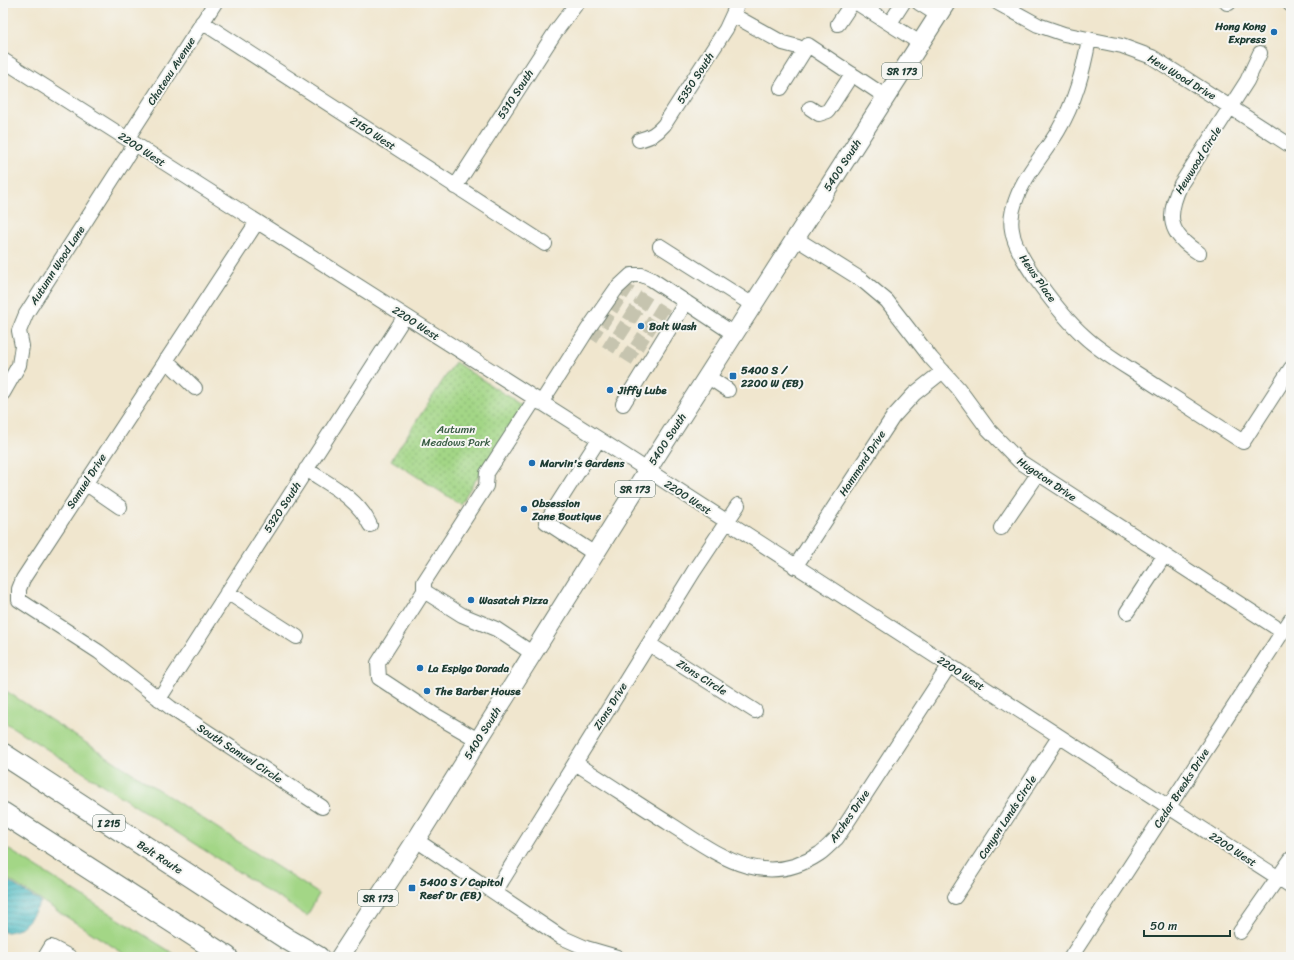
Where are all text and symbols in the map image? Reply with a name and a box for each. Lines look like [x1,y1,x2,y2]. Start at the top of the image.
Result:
place label: Hong Kong Express [1214,17,1267,49]
marker: Hong Kong Express [1269,27,1279,37]
street label: Chateau Avenue [142,33,201,109]
street label: 5350 South [672,48,719,108]
street label: Hew Wood Drive [1144,49,1220,106]
road number: SR 173 [882,63,922,79]
street label: 5310 South [492,65,539,123]
street label: 2150 West [346,111,400,156]
street label: Hewwood Circle [1170,122,1227,198]
street label: 2200 West [114,127,169,172]
street label: 5400 South [818,135,867,195]
street label: Autumn Wood Lane [24,221,91,309]
street label: Hews Place [1014,250,1062,307]
street label: 2200 West [388,301,443,346]
place label: Bolt Wash [649,317,697,336]
marker: Bolt Wash [636,321,646,331]
place label: 5400 S / 2200 W (EB) [740,361,804,393]
marker: 5400 S / 2200 W (EB) [728,371,738,381]
place label: Jiffy Lube [617,381,667,400]
marker: Jiffy Lube [605,385,615,395]
street label: 5400 South [643,409,692,469]
park label: Autumn Meadows Park [422,420,491,452]
street label: Hammond Drive [834,426,891,500]
street label: Samuel Drive [61,449,112,513]
street label: Hugoton Drive [1013,452,1081,507]
place label: Marvin's Gardens [539,454,625,473]
marker: Marvin's Gardens [527,458,537,468]
street label: 2200 West [660,475,715,520]
street label: 5320 South [259,478,306,537]
road number: SR 173 [615,481,655,497]
place label: Obsession Zane Boutique [531,494,601,526]
marker: Obsession Zane Boutique [519,504,529,514]
place label: Wasatch Pizza [479,591,549,610]
marker: Wasatch Pizza [466,595,476,605]
street label: 2200 West [933,651,988,696]
street label: Zions Circle [672,654,731,701]
place label: La Espiga Dorada [428,659,509,678]
marker: La Espiga Dorada [415,663,425,673]
street label: Zions Drive [588,678,633,734]
place label: The Barber House [435,682,521,701]
marker: The Barber House [422,686,432,696]
street label: 5400 South [459,703,506,763]
street label: South Samuel Circle [193,719,287,789]
street label: Cedar Breaks Drive [1148,744,1215,832]
street label: Canyon Lands Circle [973,771,1042,863]
street label: Arches Drive [824,785,875,848]
road number: I 215 [93,815,125,831]
street label: 2200 West [1205,827,1260,872]
street label: Belt Route [133,835,187,880]
place label: 5400 S / Capitol Reef Dr (EB) [419,873,504,905]
marker: 5400 S / Capitol Reef Dr (EB) [407,883,417,893]
road number: SR 173 [358,890,398,906]
scale bar [1144,912,1230,938]
text: 50 m [1150,915,1177,937]

